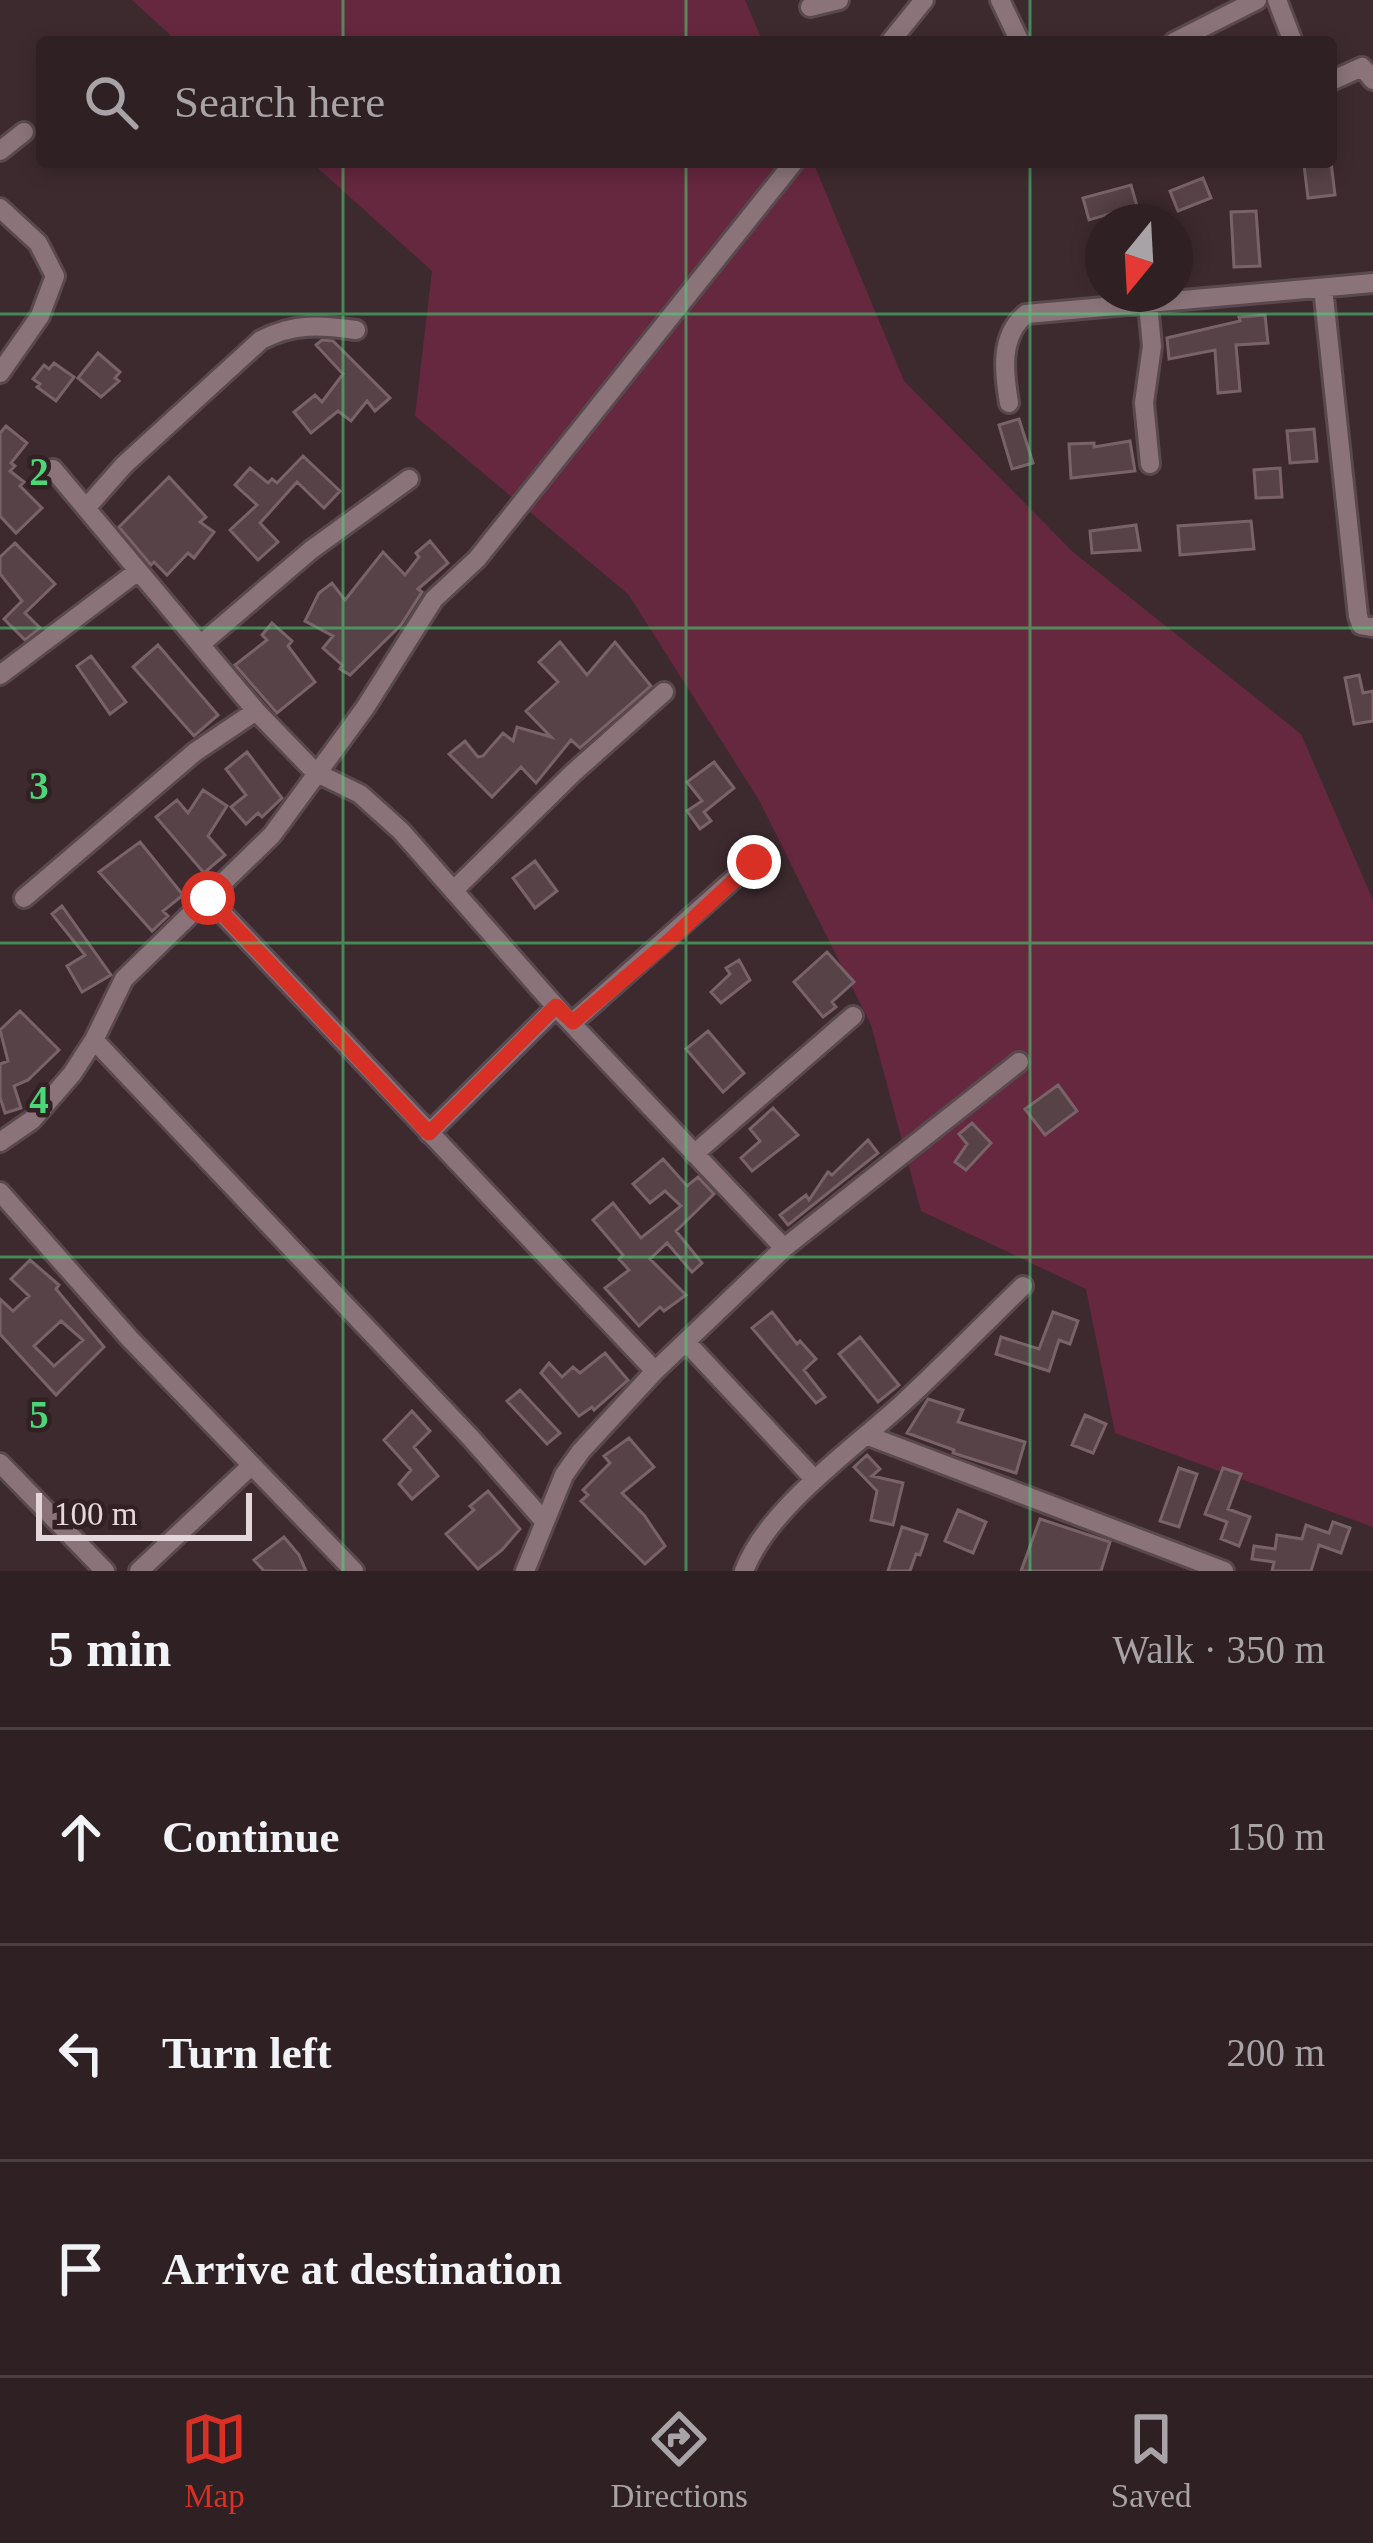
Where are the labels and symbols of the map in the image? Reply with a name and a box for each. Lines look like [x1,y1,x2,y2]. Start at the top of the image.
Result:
north arrow [1085,204,1193,312]
text: 2 [29,450,49,493]
text: 3 [29,764,49,807]
route end [727,835,781,889]
route start [181,871,235,925]
text: 4 [29,1078,49,1121]
text: 5 [29,1393,49,1436]
scale bar [36,1487,252,1540]

